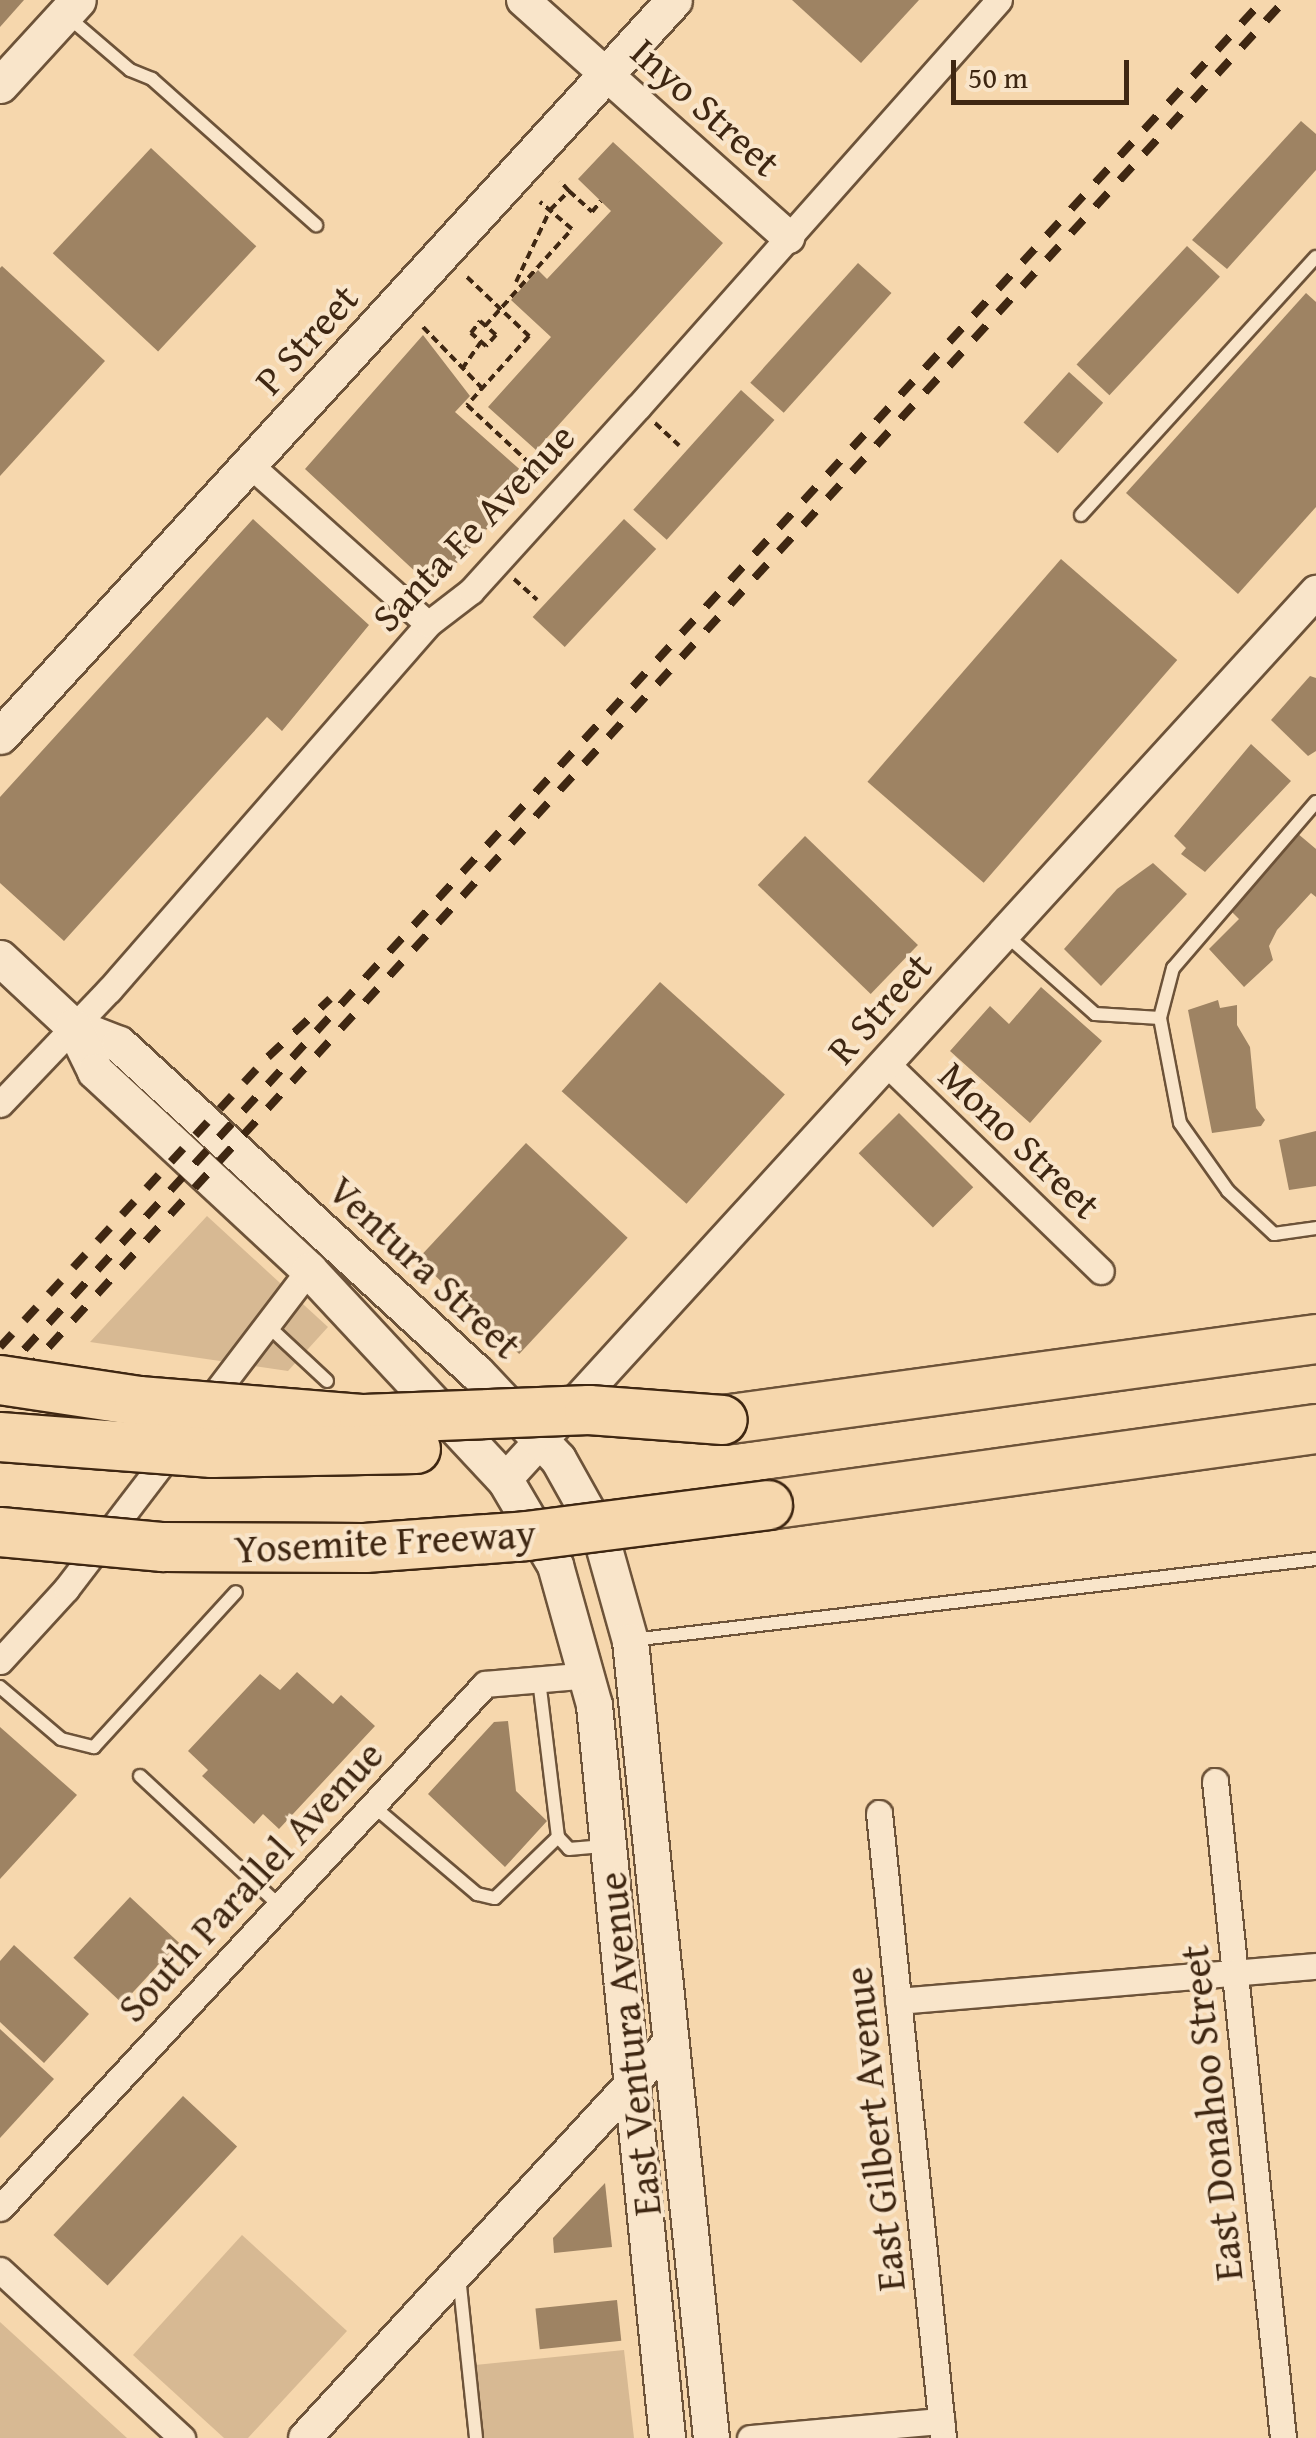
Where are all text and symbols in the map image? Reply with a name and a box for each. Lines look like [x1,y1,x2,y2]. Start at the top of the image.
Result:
street label: Inyo Street [621,28,791,186]
scale bar [956,40,1134,102]
text: 50 m [968,55,1028,99]
street label: P Street [244,274,368,404]
street label: Santa Fe Avenue [362,413,584,641]
street label: R Street [817,943,941,1073]
street label: Mono Street [929,1051,1111,1229]
street label: Ventura Street [319,1166,531,1368]
street label: Yosemite Freeway [233,1509,537,1573]
street label: South Parallel Avenue [107,1731,393,2031]
street label: East Ventura Avenue [587,1870,671,2218]
street label: East Donahoo Street [1170,1943,1252,2283]
street label: East Gilbert Avenue [833,1964,915,2294]

